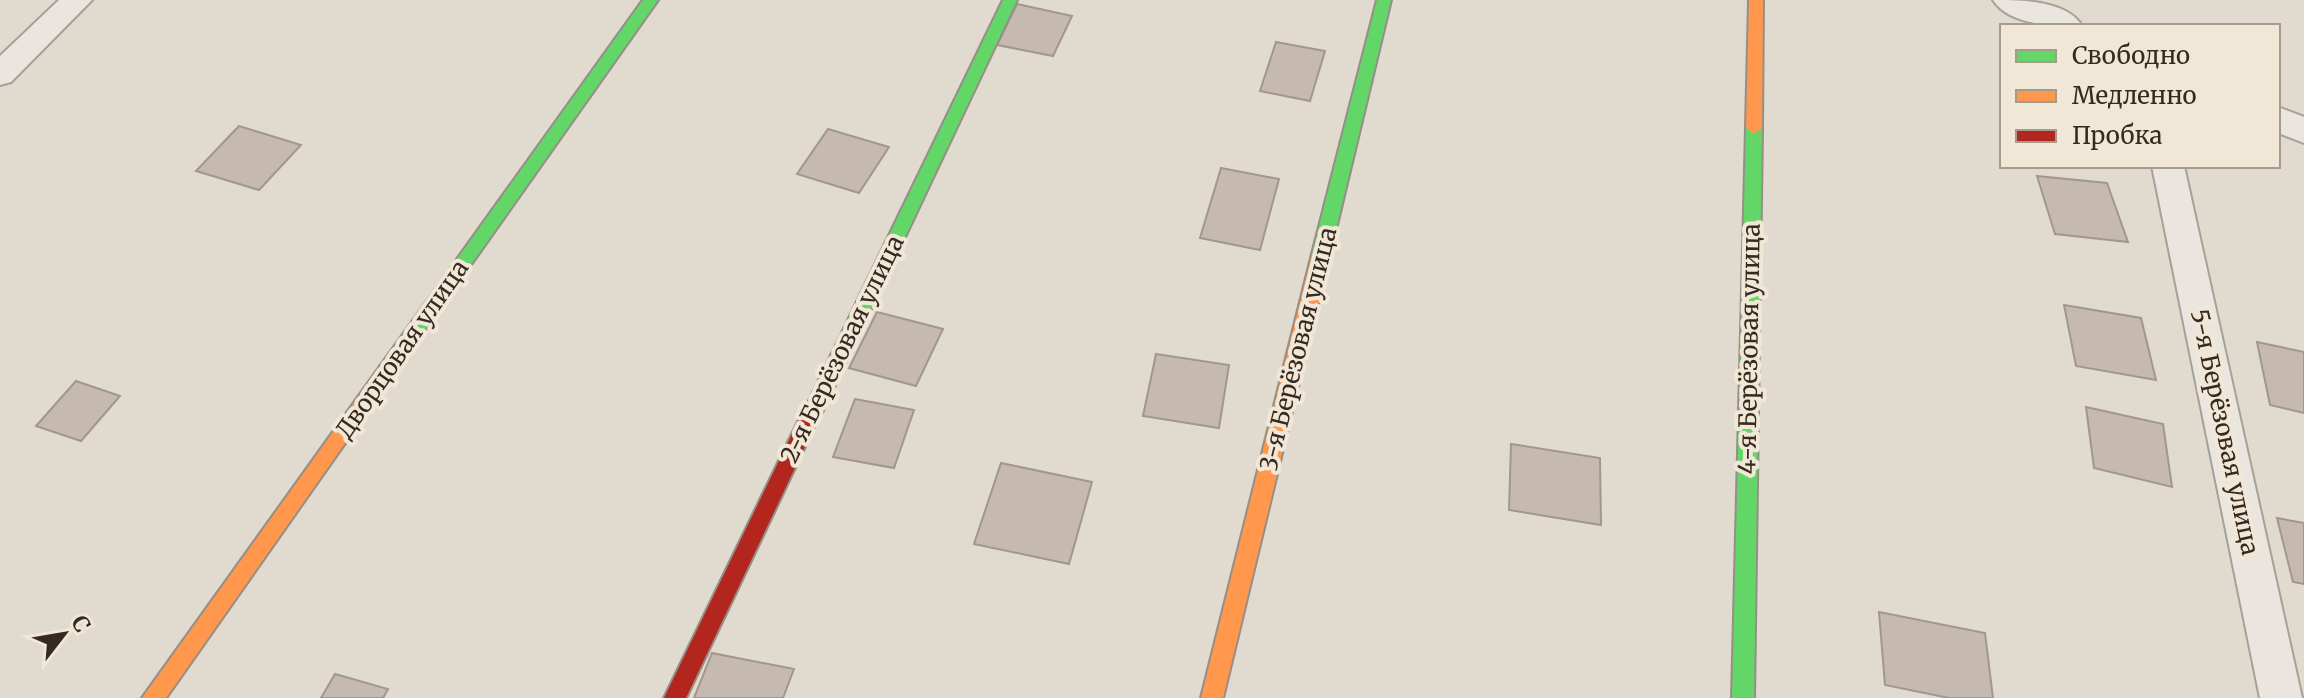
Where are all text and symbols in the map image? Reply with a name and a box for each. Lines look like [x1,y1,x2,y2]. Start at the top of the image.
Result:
legend [2000,24,2280,168]
text: Свободно [2072,40,2190,71]
text: Медленно [2072,80,2196,111]
text: Пробка [2072,120,2163,151]
street label: 4-я Берёзовая улица [1731,223,1767,475]
street label: 3-я Берёзовая улица [1253,224,1343,474]
street label: 2-я Берёзовая улица [773,230,911,468]
street label: Дворцовая улица [329,254,475,444]
street label: 5-я Берёзовая улица [2184,306,2266,558]
north arrow [24,594,104,674]
text: С [65,610,97,637]

